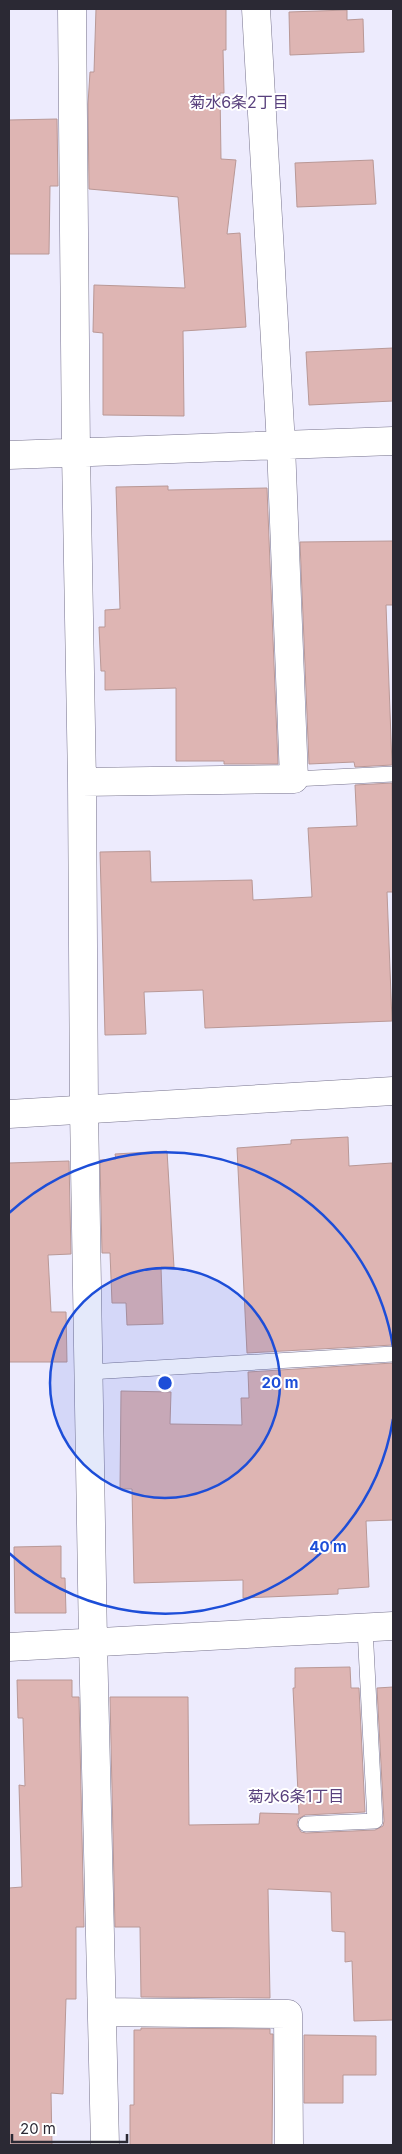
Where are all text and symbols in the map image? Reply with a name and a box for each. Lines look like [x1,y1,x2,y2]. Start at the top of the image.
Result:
district label: 菊水6条2丁目 [189,92,289,112]
text: 20 m [262,1373,298,1392]
centre of rings [156,1374,174,1392]
text: 40 m [309,1537,347,1556]
district label: 菊水6条1丁目 [248,1786,344,1806]
scale bar [12,2112,128,2144]
text: 20 m [20,2119,56,2138]

